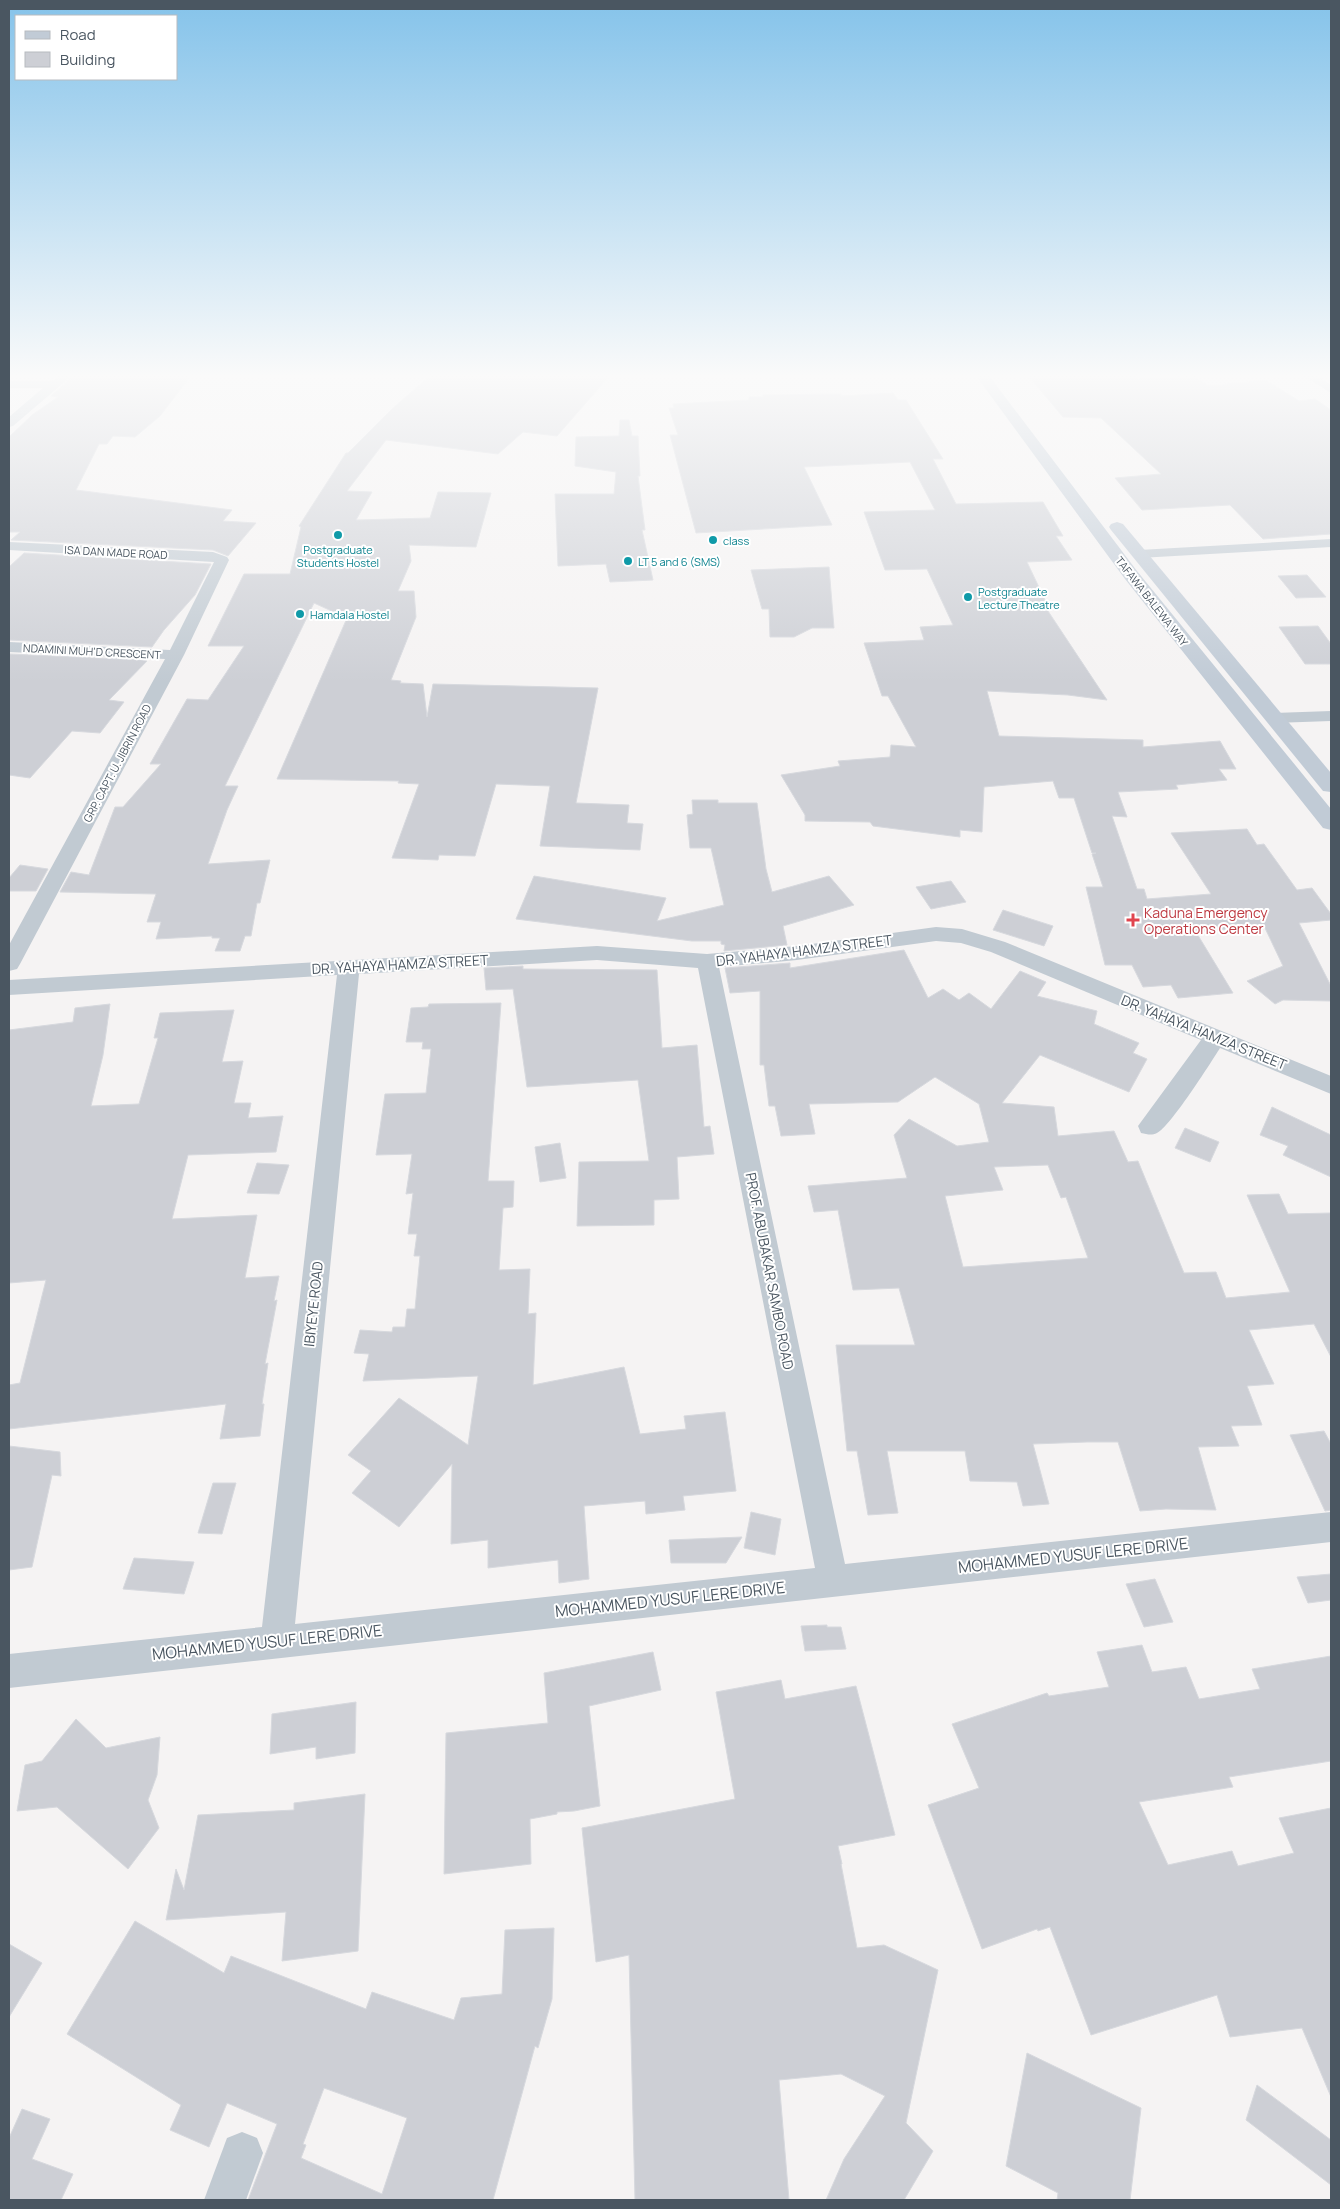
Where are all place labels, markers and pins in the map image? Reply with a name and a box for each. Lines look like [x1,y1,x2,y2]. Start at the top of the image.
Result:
marker: Postgraduate Students Hostel [332,529,344,541]
place label: class [723,533,749,548]
marker: class [707,534,719,546]
place label: Postgraduate Students Hostel [297,542,379,570]
place label: LT 5 and 6 (SMS) [638,554,721,569]
marker: LT 5 and 6 (SMS) [622,555,634,567]
place label: Postgraduate Lecture Theatre [978,584,1060,612]
marker: Postgraduate Lecture Theatre [962,591,974,603]
place label: Hamdala Hostel [310,607,389,622]
marker: Hamdala Hostel [294,608,306,620]
place label: Kaduna Emergency Operations Center [1144,903,1268,938]
marker: Kaduna Emergency Operations Center [1126,913,1140,927]

